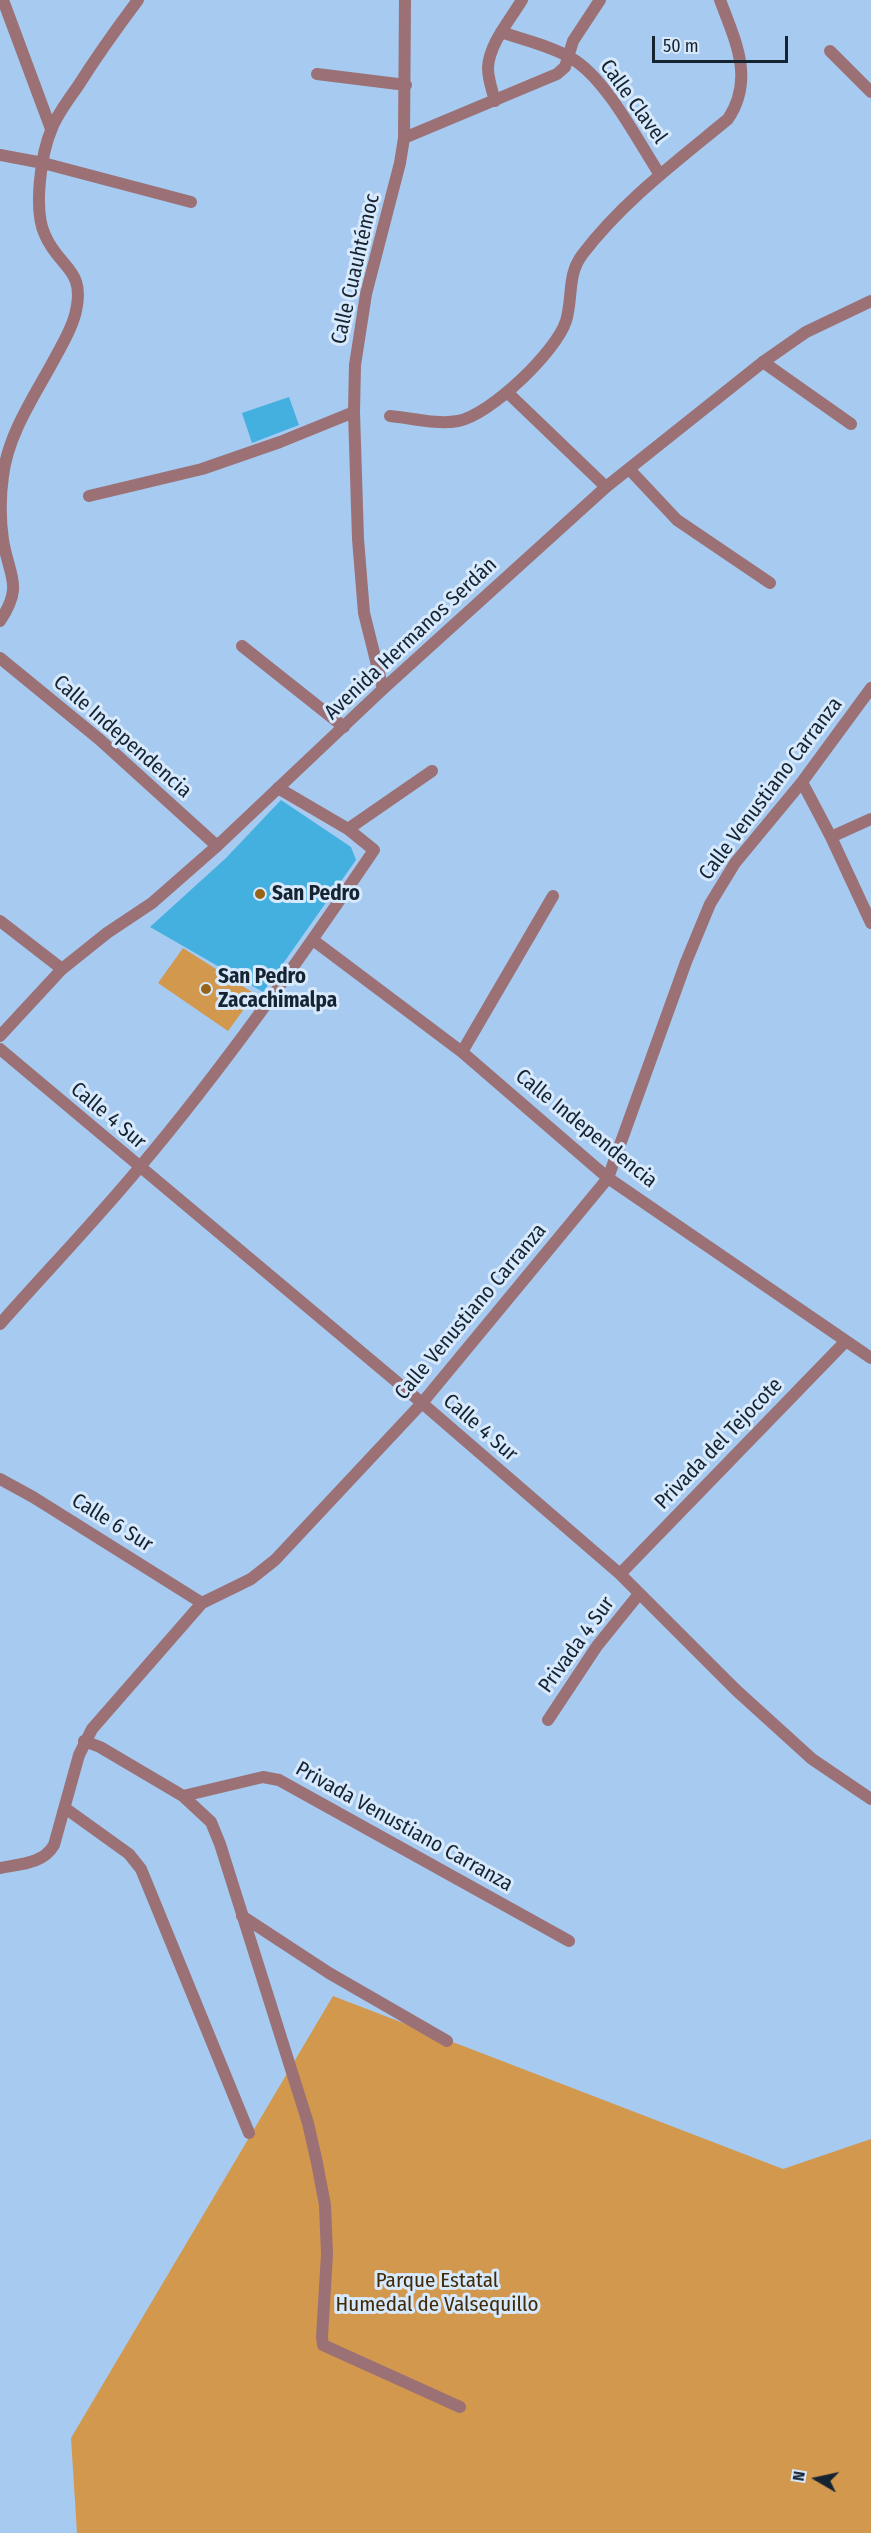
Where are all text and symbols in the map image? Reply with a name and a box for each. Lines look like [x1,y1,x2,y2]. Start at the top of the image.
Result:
scale bar [655,24,792,62]
text: 50 m [663,35,699,57]
street label: Calle Clavel [594,55,672,149]
street label: Calle Cuauhtémoc [326,191,386,347]
street label: Avenida Hermanos Serdán [320,553,502,725]
street label: Calle Independencia [48,670,196,804]
street label: Calle Venustiano Carranza [694,693,848,885]
place label: San Pedro [272,881,360,907]
marker: San Pedro [253,887,267,901]
place label: San Pedro Zacachimalpa [218,964,337,1014]
marker: San Pedro Zacachimalpa [199,982,213,996]
street label: Calle Independencia [510,1064,662,1194]
street label: Calle 4 Sur [65,1077,151,1155]
street label: Calle Venustiano Carranza [390,1219,552,1405]
street label: Privada del Tejocote [650,1373,788,1515]
street label: Calle 4 Sur [438,1389,522,1467]
street label: Calle 6 Sur [67,1488,157,1558]
street label: Privada 4 Sur [534,1592,620,1698]
street label: Privada Venustiano Carranza [291,1757,517,1897]
park label: Parque Estatal Humedal de Valsequillo [336,2268,538,2318]
north arrow [787,2449,847,2509]
text: N [789,2470,809,2482]

